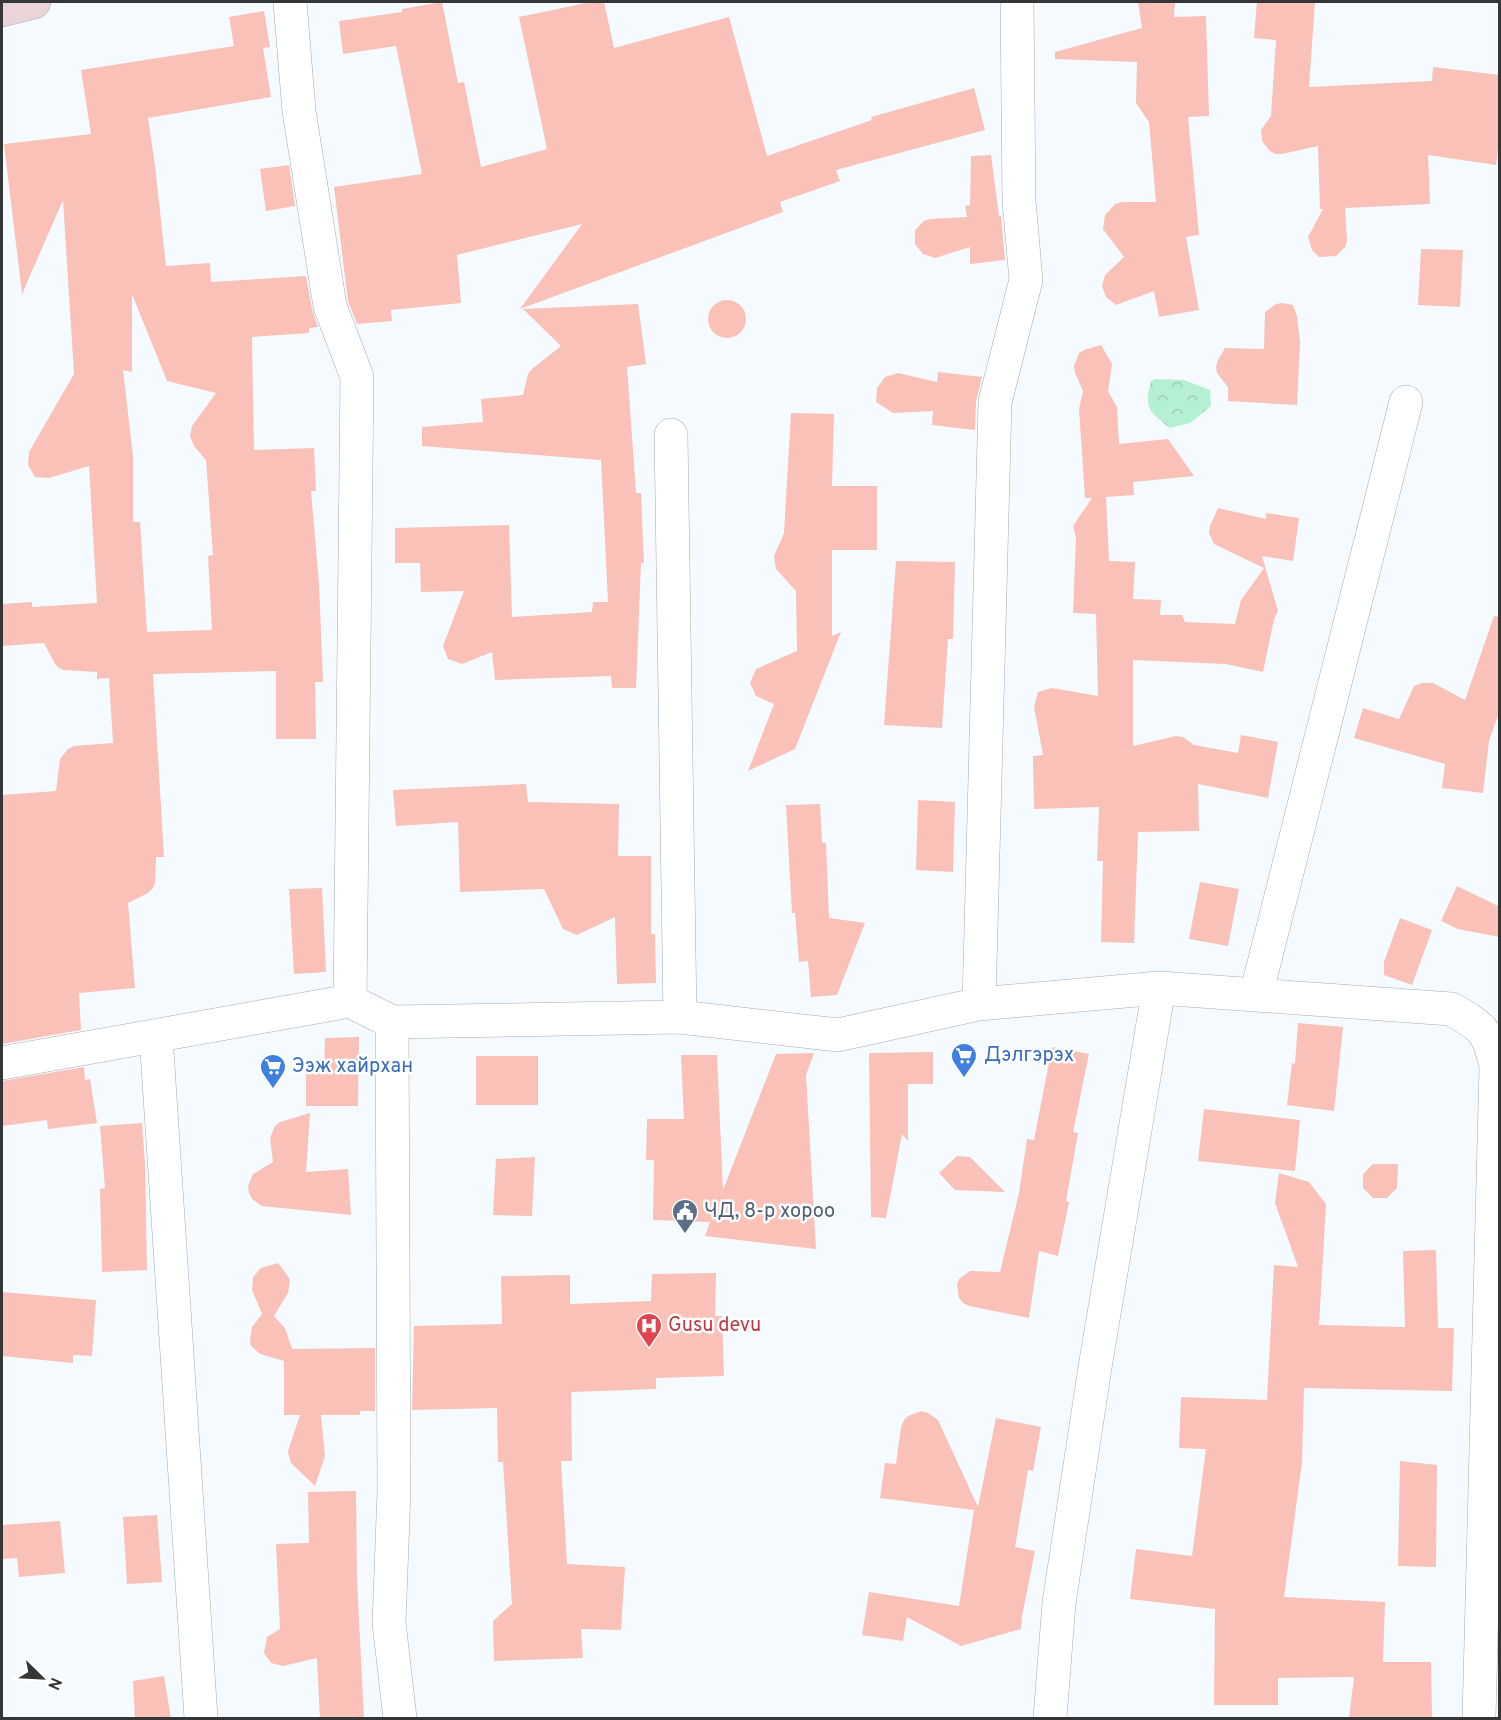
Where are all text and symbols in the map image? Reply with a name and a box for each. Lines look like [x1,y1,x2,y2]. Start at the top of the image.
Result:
supermarket icon: Дэлгэрэх [949,1041,979,1079]
place label: Дэлгэрэх [984,1043,1074,1069]
supermarket icon: Ээж хайрхан [258,1052,288,1090]
place label: Ээж хайрхан [292,1054,413,1080]
public building icon: ЧД, 8-р хороо [670,1197,700,1235]
place label: ЧД, 8-р хороо [704,1199,835,1225]
hospital icon: Gusu devu [634,1311,664,1349]
place label: Gusu devu [668,1313,761,1339]
north arrow [12,1648,72,1708]
text: N [42,1674,65,1693]

